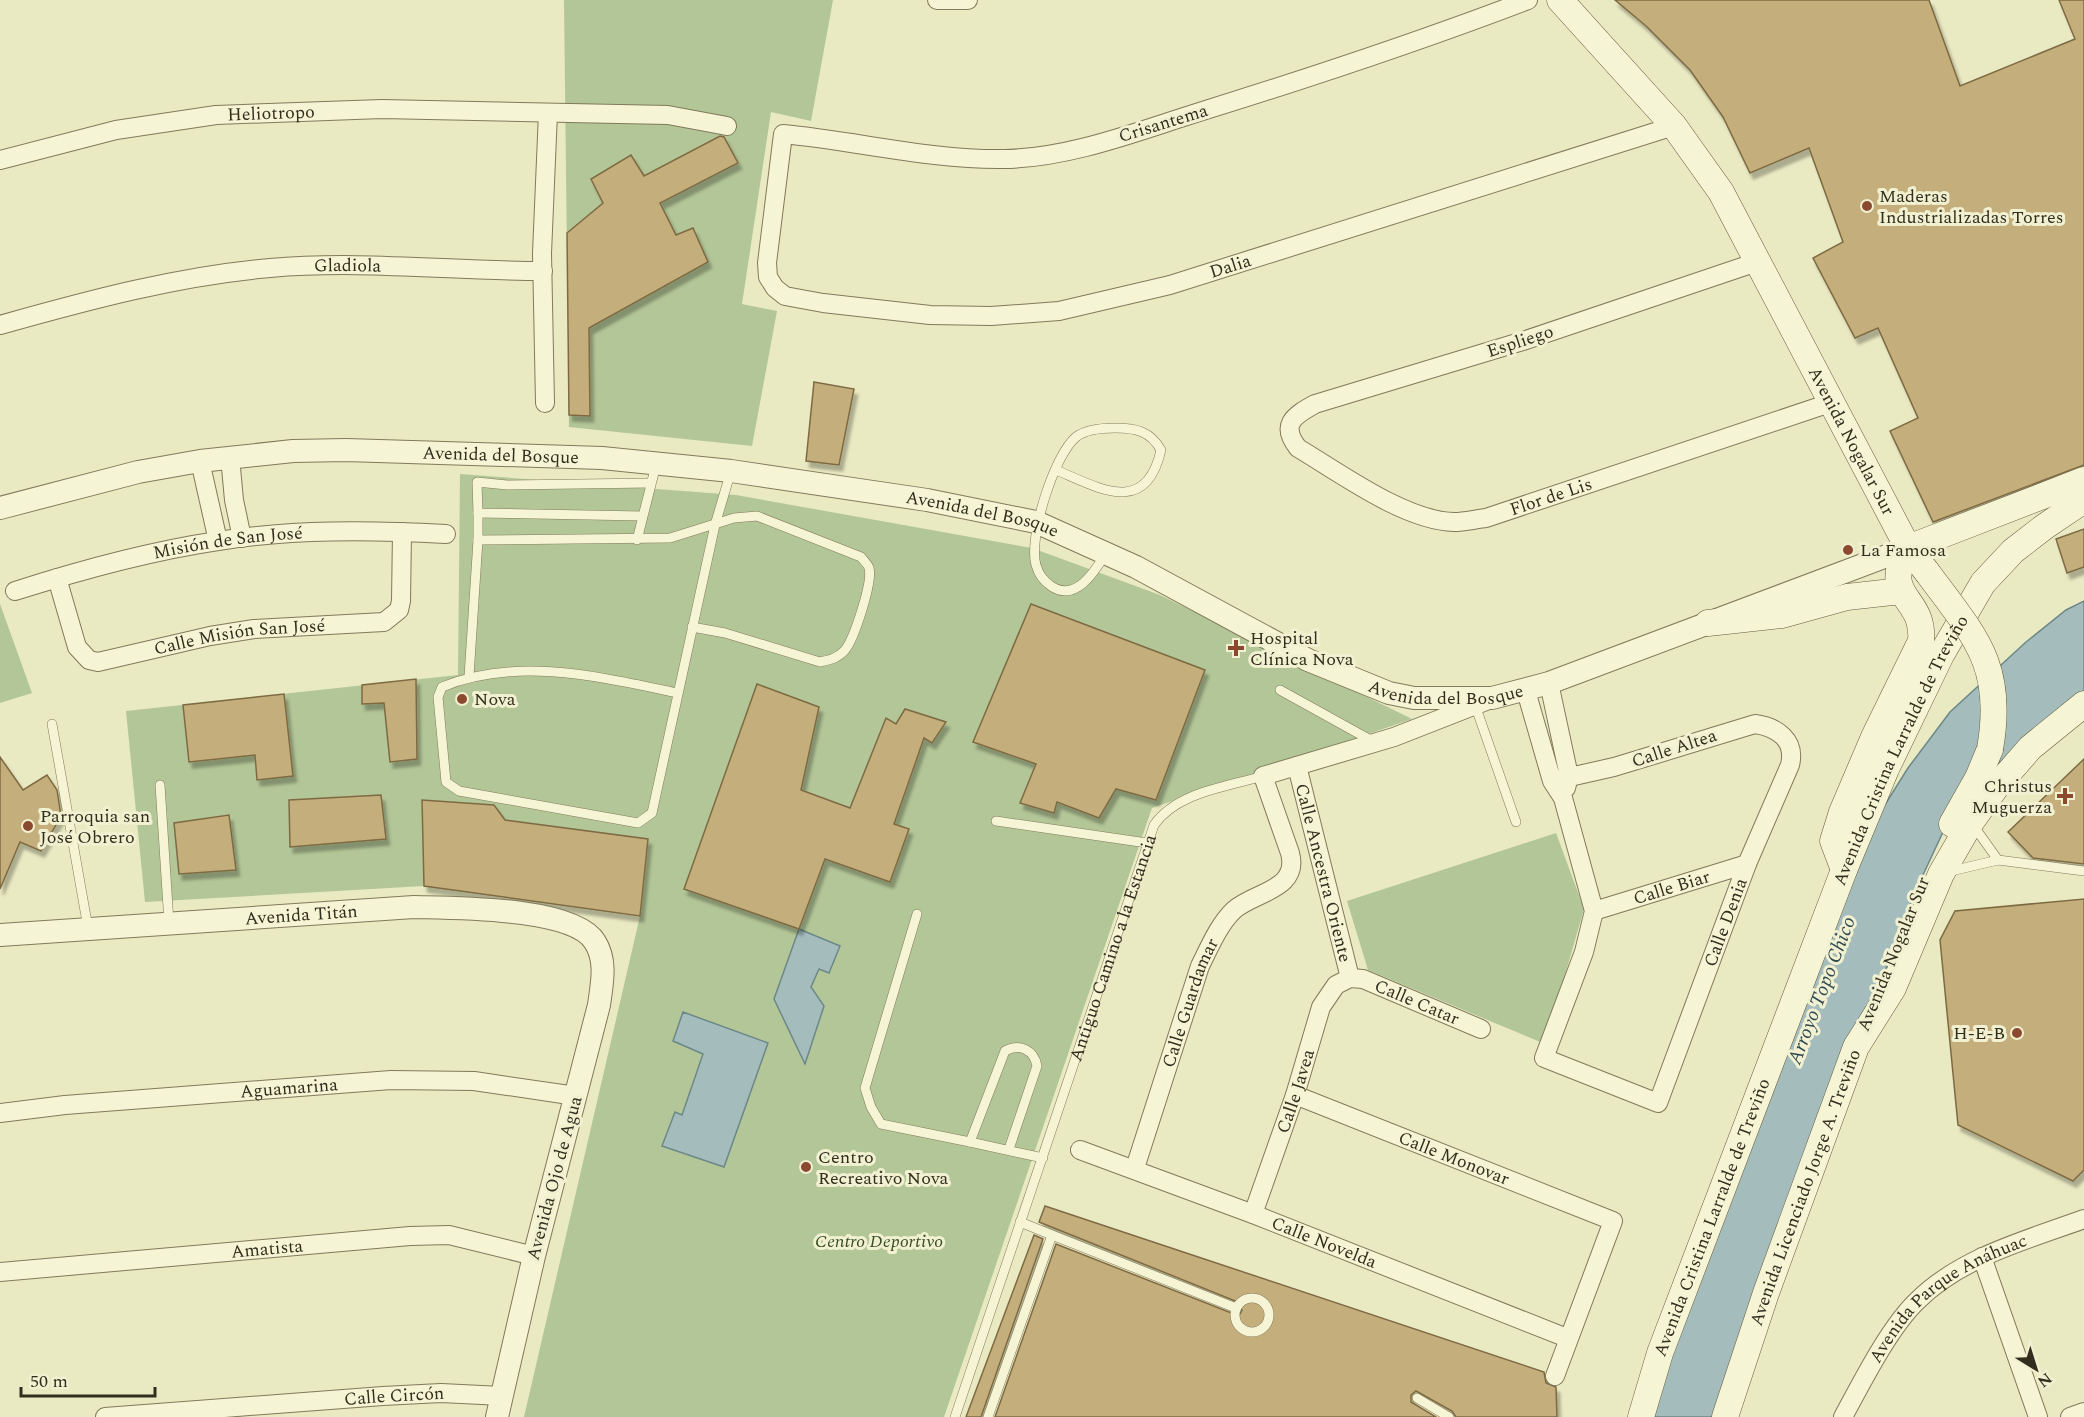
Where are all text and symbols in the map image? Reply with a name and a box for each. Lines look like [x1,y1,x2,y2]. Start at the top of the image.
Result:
street label: Crisantema [1115,97,1211,150]
street label: Heliotropo [227,98,315,129]
place label: Maderas Industrializadas Torres [1879,183,2064,231]
marker: Maderas Industrializadas Torres [1860,199,1874,213]
street label: Dalia [1206,247,1255,286]
street label: Gladiola [314,252,382,280]
street label: Espliego [1483,318,1557,365]
street label: Avenida Nogalar Sur [1801,362,1901,520]
street label: Avenida del Bosque [422,439,579,471]
street label: Flor de Lis [1506,470,1596,523]
street label: Avenida del Bosque [904,484,1063,545]
street label: Misión de San José [151,519,304,567]
place label: La Famosa [1860,537,1946,564]
marker: La Famosa [1841,543,1855,557]
street label: Avenida Cristina Larralde de Treviño [1826,610,1975,890]
street label: Calle Misión San José [151,612,326,663]
place label: Hospital Clínica Nova [1250,625,1354,673]
marker: Hospital Clínica Nova [1227,639,1245,657]
street label: Avenida del Bosque [1364,673,1526,712]
place label: Nova [474,686,516,713]
marker: Nova [455,692,469,706]
street label: Calle Altea [1628,722,1720,775]
place label: Christus Muguerza [1971,773,2052,821]
street label: Calle Ancestra Oriente [1288,781,1359,965]
marker: Christus Muguerza [2056,787,2074,805]
place label: Parroquia san José Obrero [40,803,150,851]
marker: Parroquia san José Obrero [21,819,35,833]
street label: Antiguo Camino a la Estancia [1063,831,1164,1065]
street label: Calle Biar [1630,863,1713,912]
street label: Avenida Nogalar Sur [1850,873,1937,1036]
street label: Calle Denia [1697,874,1755,971]
street label: Avenida Titán [244,898,359,932]
water label: Arroyo Topo Chico [1780,912,1864,1070]
street label: Calle Guardamar [1155,933,1226,1071]
street label: Calle Catar [1370,972,1464,1032]
place label: H-E-B [1953,1020,2005,1047]
marker: H-E-B [2010,1026,2024,1040]
street label: Calle Javea [1270,1046,1322,1137]
street label: Avenida Licenciado Jorge A. Treviño [1743,1046,1868,1330]
street label: Aguamarina [239,1071,339,1106]
street label: Avenida Cristina Larralde de Treviño [1647,1074,1777,1361]
street label: Avenida Ojo de Agua [520,1093,589,1263]
street label: Calle Monovar [1394,1124,1513,1193]
place label: Centro Recreativo Nova [818,1144,949,1192]
marker: Centro Recreativo Nova [799,1160,813,1174]
street label: Calle Novelda [1267,1210,1381,1276]
street label: Avenida Parque Anáhuac [1862,1227,2031,1368]
park label: Centro Deportivo [815,1228,943,1255]
street label: Amatista [230,1232,305,1266]
north arrow [2006,1339,2066,1399]
scale bar [21,1360,154,1398]
text: N [2032,1367,2057,1394]
text: 50 m [30,1368,68,1395]
street label: Calle Circón [343,1380,445,1413]

